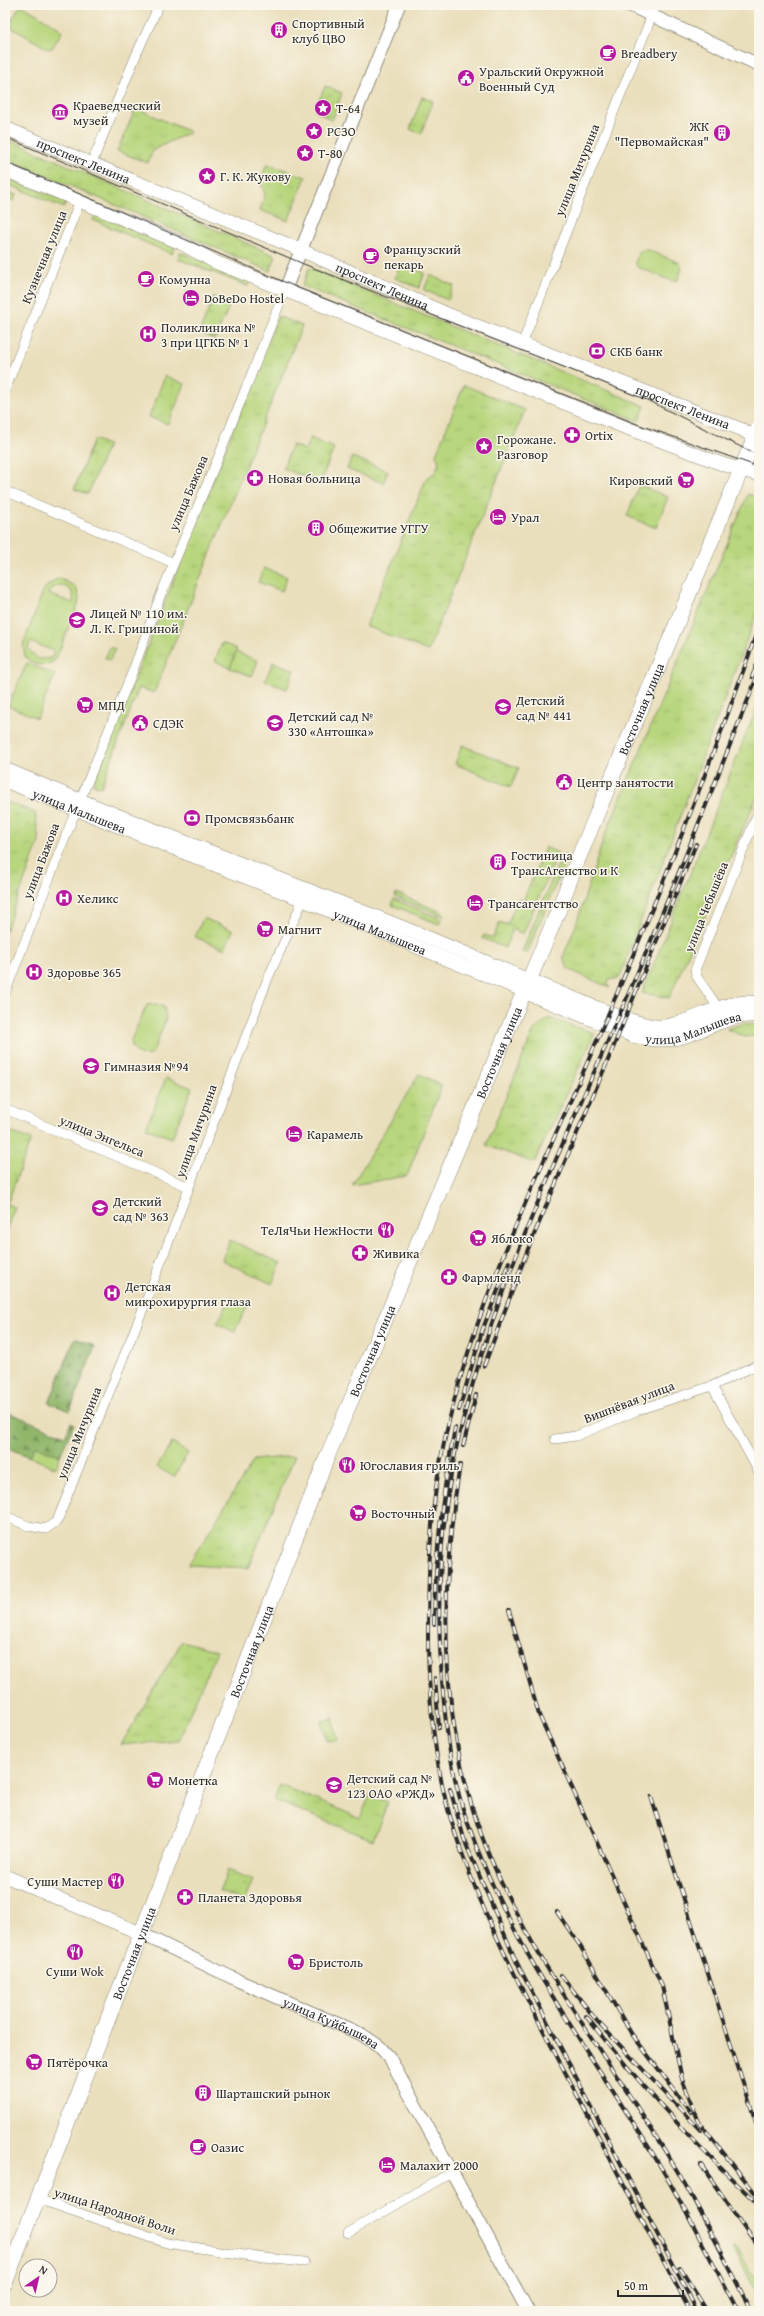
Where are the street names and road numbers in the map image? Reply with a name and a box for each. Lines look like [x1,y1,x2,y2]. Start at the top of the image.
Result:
street label: улица Мичурина [549,120,604,220]
street label: проспект Ленина [34,133,134,188]
street label: Кузнечная улица [17,207,72,307]
street label: проспект Ленина [333,257,432,315]
street label: проспект Ленина [633,379,734,434]
street label: улица Бажова [163,452,213,535]
street label: Восточная улица [613,659,669,758]
street label: улица Малышева [29,783,130,838]
street label: улица Бажова [17,819,65,903]
street label: улица Чебышёва [679,858,733,956]
street label: улица Малышева [329,904,430,960]
street label: Восточная улица [471,1003,527,1101]
street label: улица Малышева [643,1006,743,1049]
street label: улица Мичурина [170,1081,222,1181]
street label: улица Энгельса [56,1110,148,1162]
street label: Восточная улица [344,1301,400,1400]
street label: Вишнёвая улица [581,1376,678,1428]
street label: улица Мичурина [51,1383,106,1483]
street label: Восточная улица [225,1601,278,1700]
street label: Восточная улица [107,1903,161,2002]
street label: улица Куйбышева [279,1991,384,2054]
street label: улица Народной Воли [51,2182,179,2240]

